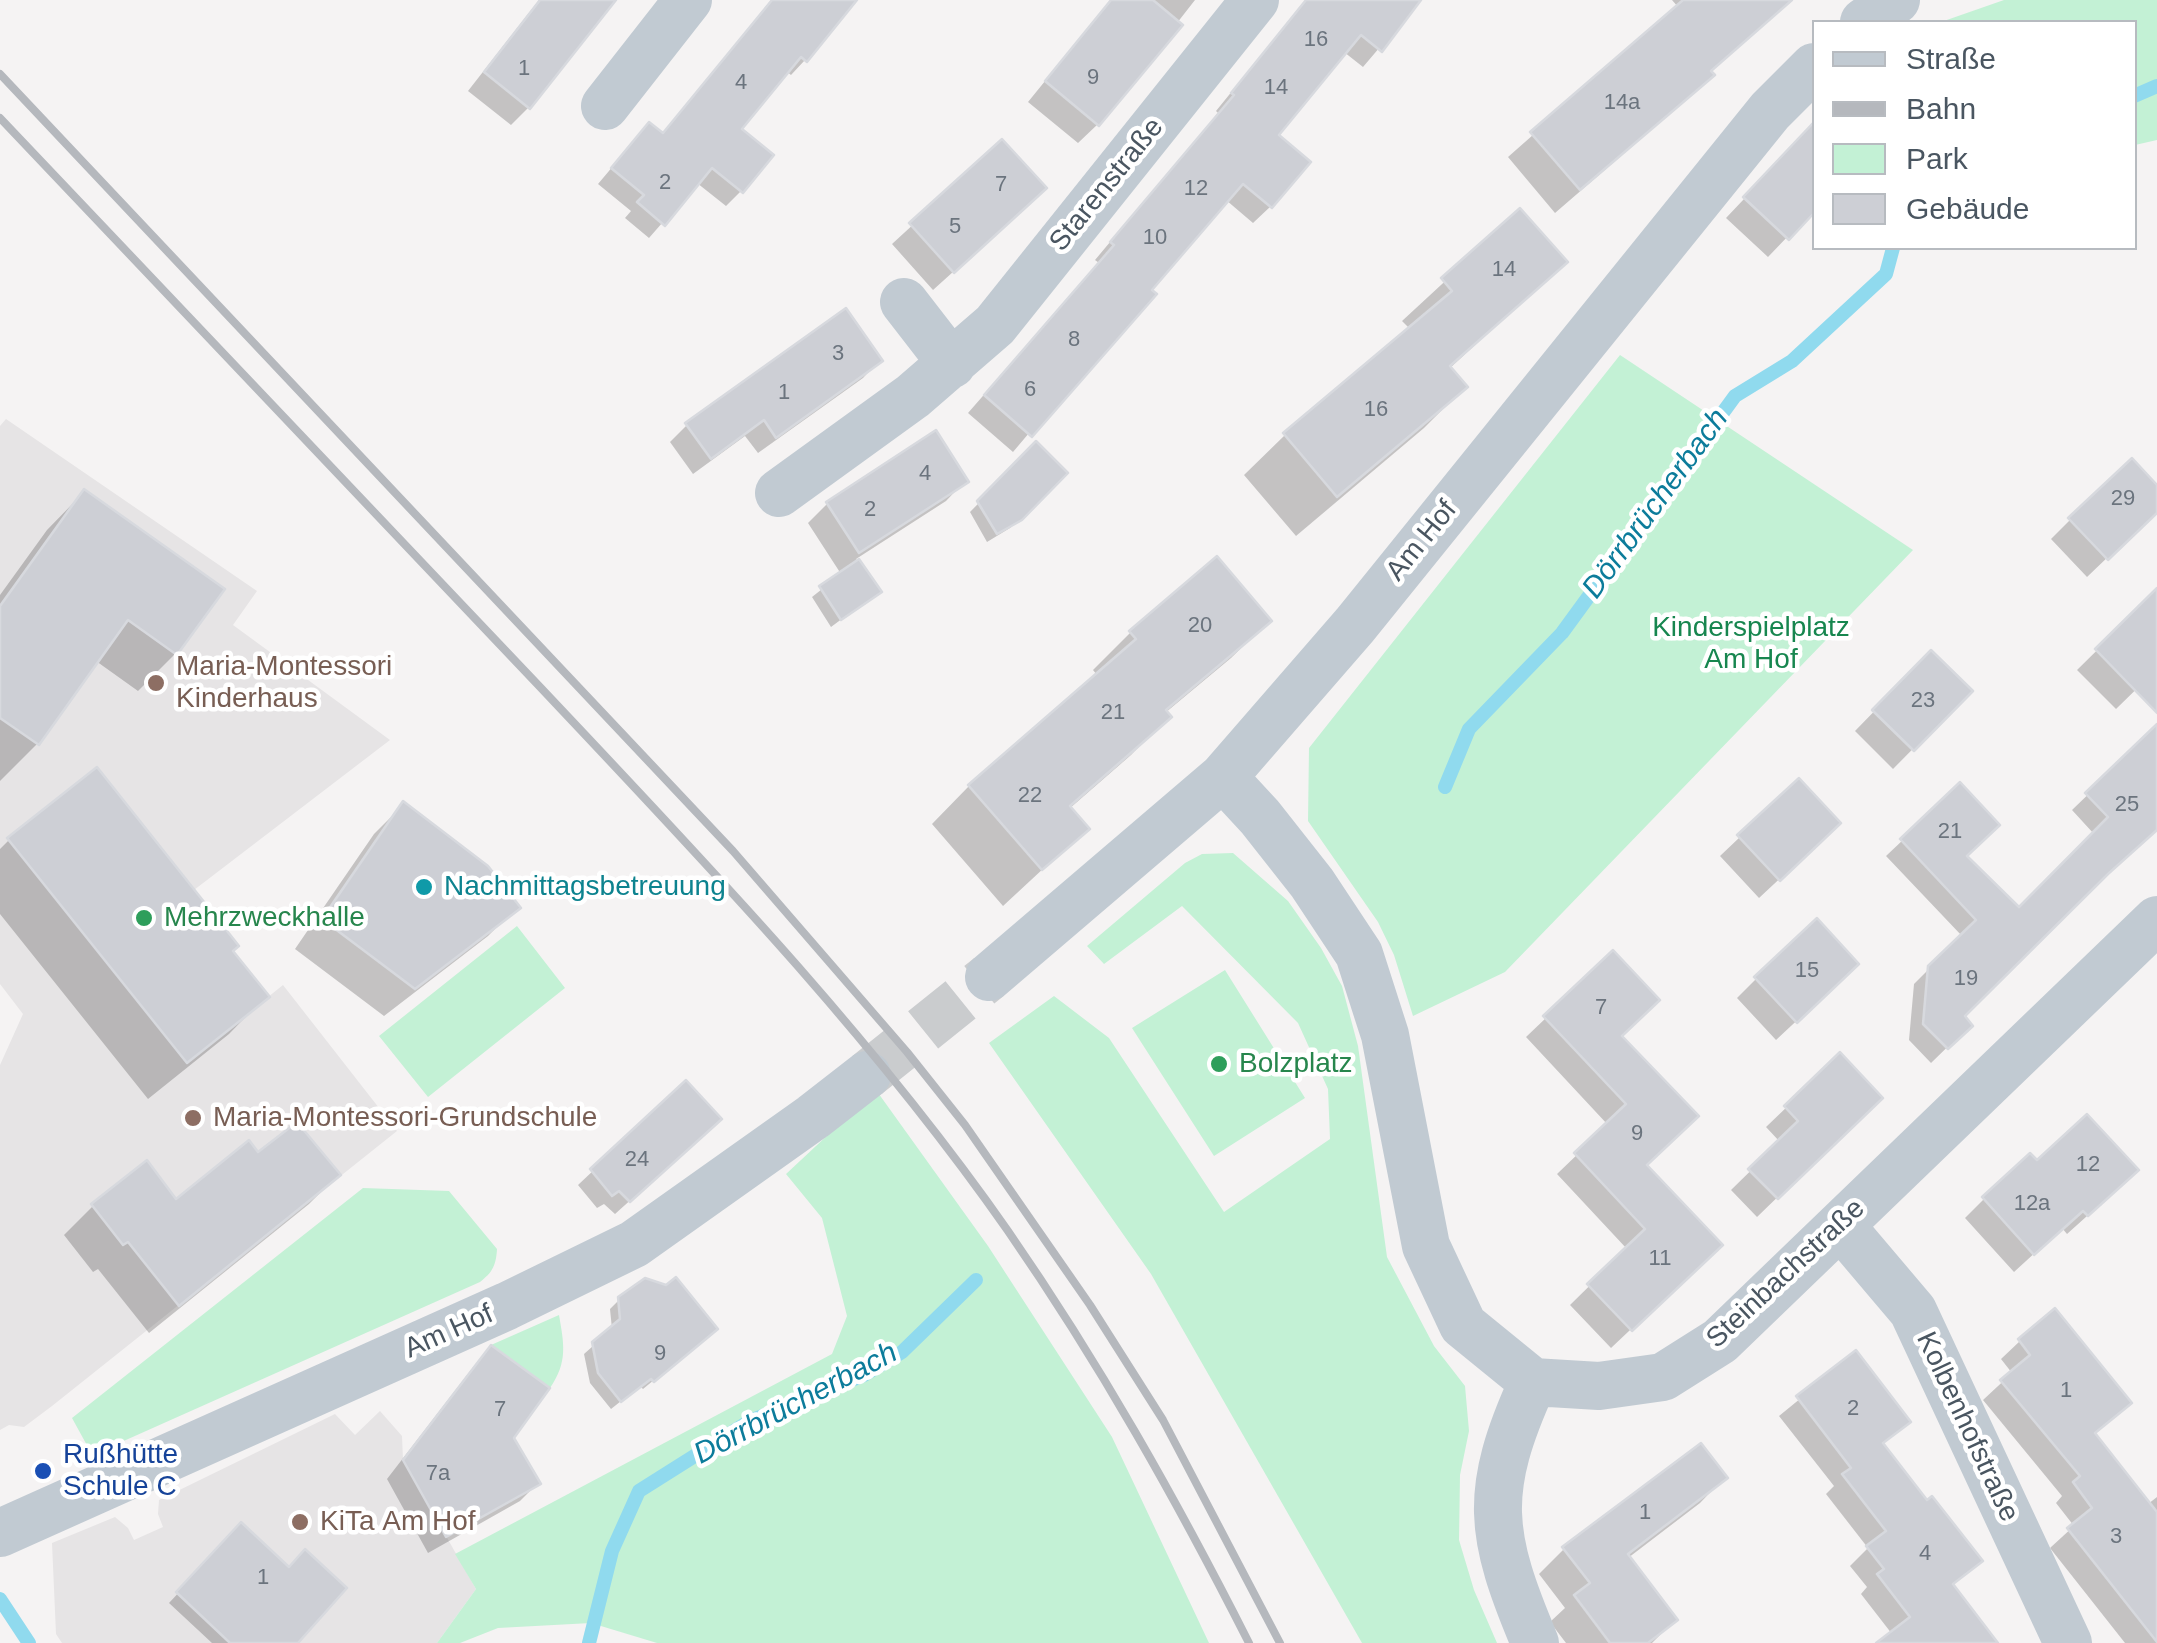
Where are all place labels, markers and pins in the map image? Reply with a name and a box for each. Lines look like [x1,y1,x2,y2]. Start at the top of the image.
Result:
place label: Maria-Montessori Kinderhaus [176,650,392,716]
marker: Maria-Montessori Kinderhaus [145,672,167,694]
place label: Nachmittagsbetreuung [444,870,726,904]
marker: Nachmittagsbetreuung [413,876,435,898]
place label: Mehrzweckhalle [164,901,365,935]
marker: Mehrzweckhalle [133,907,155,929]
place label: Bolzplatz [1239,1047,1353,1081]
marker: Bolzplatz [1208,1053,1230,1075]
place label: Maria-Montessori-Grundschule [213,1101,597,1135]
marker: Maria-Montessori-Grundschule [182,1107,204,1129]
place label: Rußhütte Schule C [63,1438,178,1504]
marker: Rußhütte Schule C [32,1460,54,1482]
place label: KiTa Am Hof [320,1505,476,1539]
marker: KiTa Am Hof [289,1511,311,1533]

